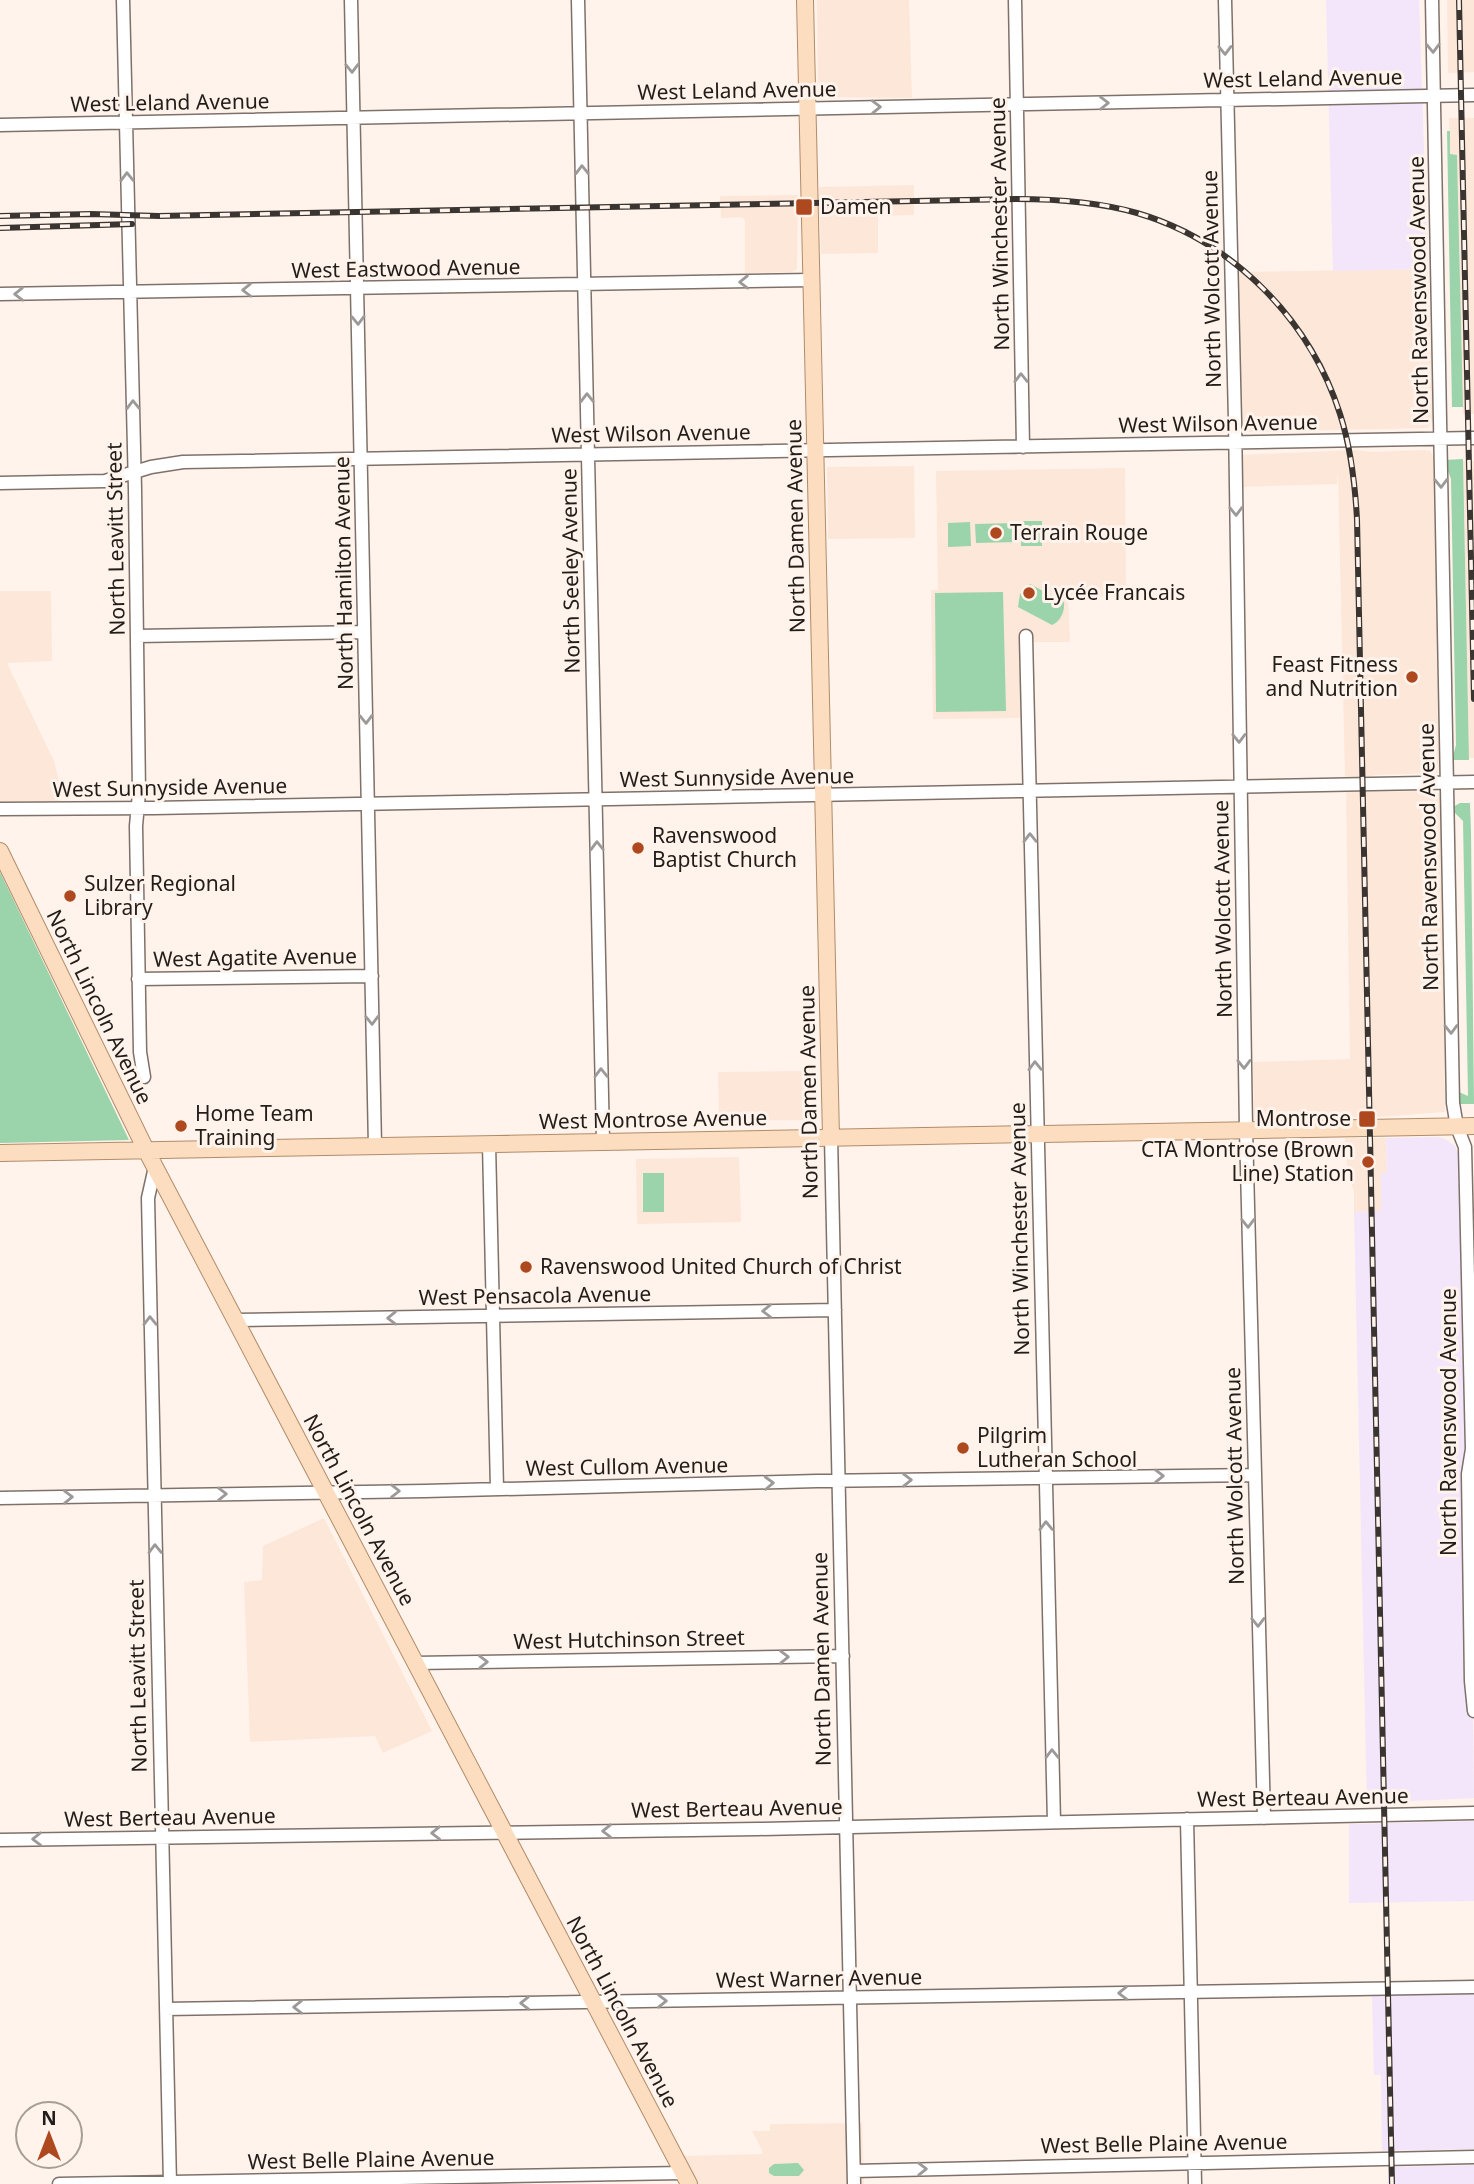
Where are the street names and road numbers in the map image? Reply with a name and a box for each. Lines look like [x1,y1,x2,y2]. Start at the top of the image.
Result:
street label: West Leland Avenue [1203,62,1403,94]
street label: West Leland Avenue [637,74,837,106]
street label: West Leland Avenue [70,86,270,118]
street label: North Winchester Avenue [983,97,1015,351]
street label: North Ravenswood Avenue [1402,156,1434,424]
street label: North Wolcott Avenue [1195,170,1227,388]
street label: West Eastwood Avenue [291,252,521,284]
street label: West Wilson Avenue [1118,407,1318,439]
street label: West Wilson Avenue [551,417,751,449]
street label: North Damen Avenue [779,419,811,633]
street label: North Leavitt Street [99,442,131,636]
street label: North Hamilton Avenue [327,456,359,690]
street label: North Seeley Avenue [554,468,586,674]
street label: North Ravenswood Avenue [1412,723,1444,991]
street label: West Sunnyside Avenue [619,761,855,793]
street label: West Sunnyside Avenue [52,771,288,803]
street label: North Wolcott Avenue [1206,800,1238,1018]
street label: North Lincoln Avenue [41,905,159,1108]
street label: West Agatite Avenue [153,941,357,973]
street label: North Damen Avenue [792,985,824,1199]
street label: North Winchester Avenue [1003,1102,1035,1356]
street label: West Montrose Avenue [539,1103,767,1135]
street label: West Pensacola Avenue [418,1279,652,1311]
street label: North Ravenswood Avenue [1434,1288,1462,1556]
street label: North Wolcott Avenue [1218,1367,1250,1585]
street label: North Lincoln Avenue [297,1409,422,1610]
street label: West Cullom Avenue [525,1450,729,1482]
street label: North Damen Avenue [805,1552,837,1766]
street label: North Leavitt Street [121,1579,153,1773]
street label: West Hutchinson Street [513,1623,745,1655]
street label: West Berteau Avenue [1197,1781,1409,1813]
street label: West Berteau Avenue [631,1792,843,1824]
street label: West Berteau Avenue [64,1801,276,1833]
street label: North Lincoln Avenue [560,1911,685,2112]
street label: West Warner Avenue [716,1962,922,1994]
street label: West Belle Plaine Avenue [1040,2127,1288,2159]
street label: West Belle Plaine Avenue [247,2143,495,2175]

